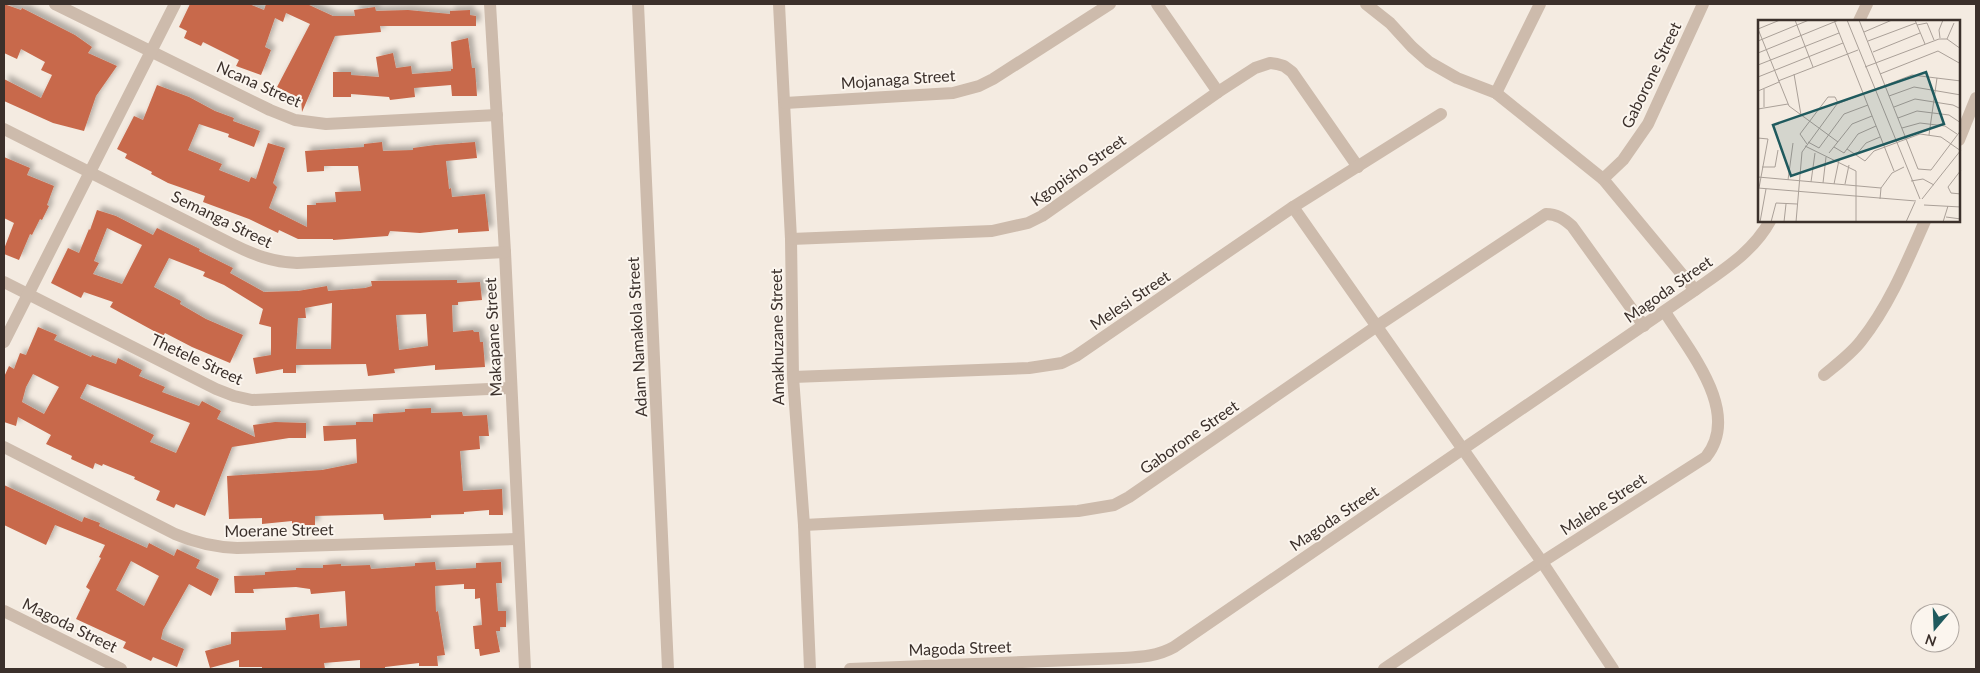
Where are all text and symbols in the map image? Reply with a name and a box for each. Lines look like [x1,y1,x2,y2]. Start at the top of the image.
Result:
street label: Gaborone Street [1617,18,1685,131]
inset map [1758,20,1960,222]
street label: Ncana Street [214,56,305,111]
street label: Mojanaga Street [840,65,956,92]
street label: Kgopisho Street [1026,130,1129,209]
street label: Semanga Street [169,186,276,251]
street label: Magoda Street [1620,251,1716,326]
street label: Adam Namakola Street [623,256,650,418]
street label: Melesi Street [1086,266,1173,333]
street label: Amakhuzane Street [766,268,787,406]
street label: Makapane Street [480,277,505,397]
street label: Thetele Street [148,329,246,388]
street label: Gaborone Street [1136,395,1242,478]
street label: Malebe Street [1556,469,1649,538]
street label: Magoda Street [1286,481,1382,554]
street label: Moerane Street [224,519,334,540]
street label: Magoda Street [20,593,121,656]
north arrow [1910,603,1960,653]
text: N [1923,631,1938,651]
street label: Magoda Street [908,636,1012,659]

